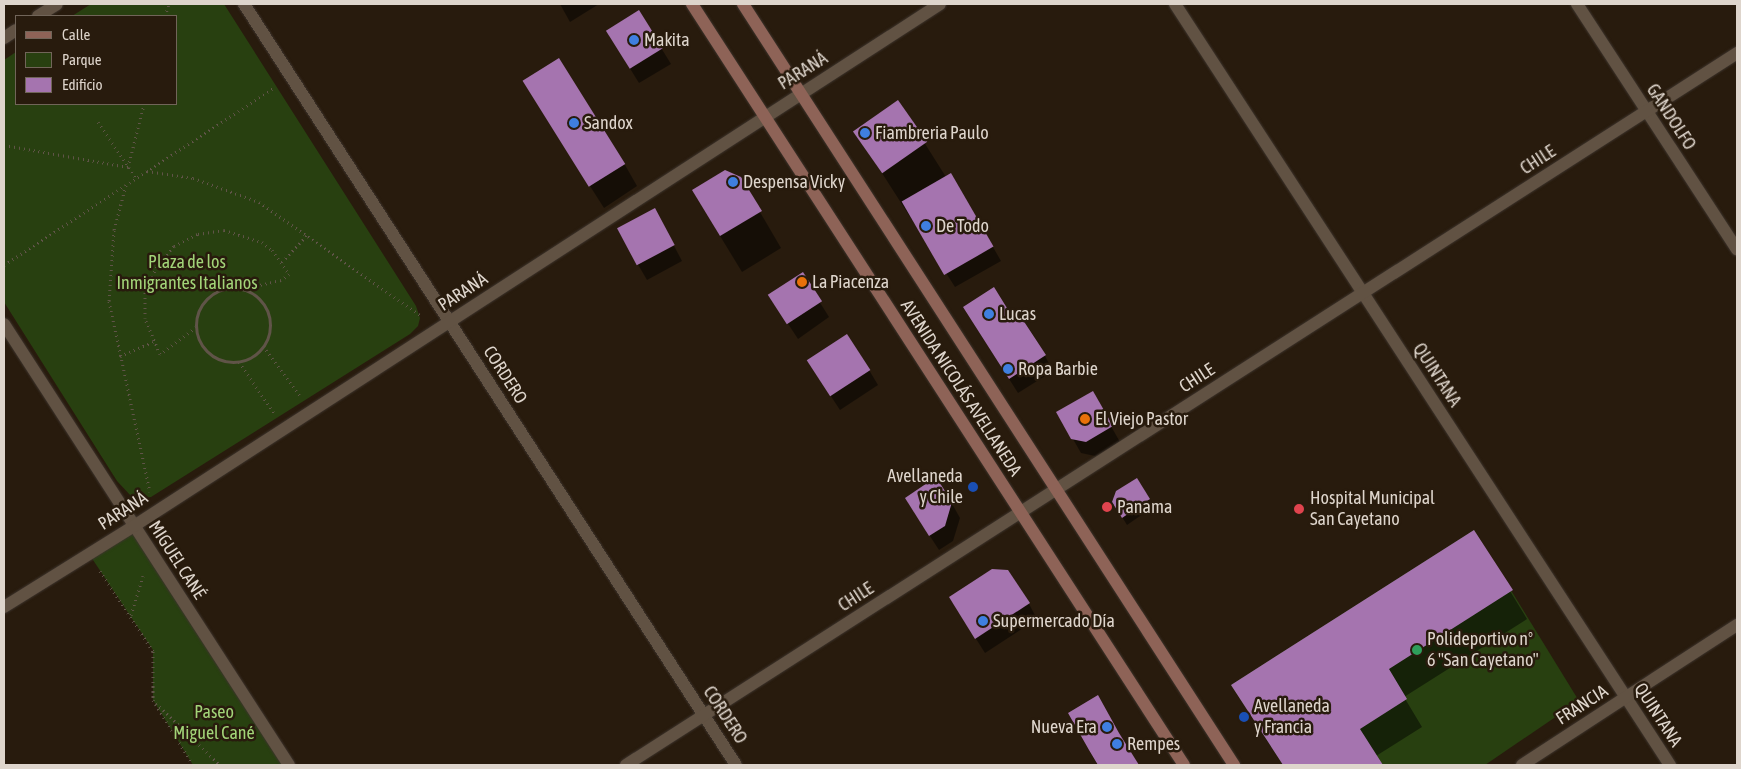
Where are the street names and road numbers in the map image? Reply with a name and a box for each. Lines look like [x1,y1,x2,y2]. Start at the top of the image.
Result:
street label: PARANÁ [774,47,832,95]
street label: GANDOLFO [1642,80,1700,154]
street label: CHILE [1516,141,1560,179]
street label: PARANÁ [434,268,492,316]
street label: AVENIDA NICOLÁS AVELLANEDA [896,296,1026,480]
street label: QUINTANA [1408,339,1466,411]
street label: CORDERO [478,342,532,408]
street label: CHILE [1175,359,1219,397]
street label: PARANÁ [94,487,152,535]
street label: MIGUEL CANÉ [144,517,210,603]
street label: CHILE [834,578,878,616]
street label: QUINTANA [1629,679,1687,751]
street label: FRANCIA [1552,680,1612,730]
street label: CORDERO [698,682,752,748]

